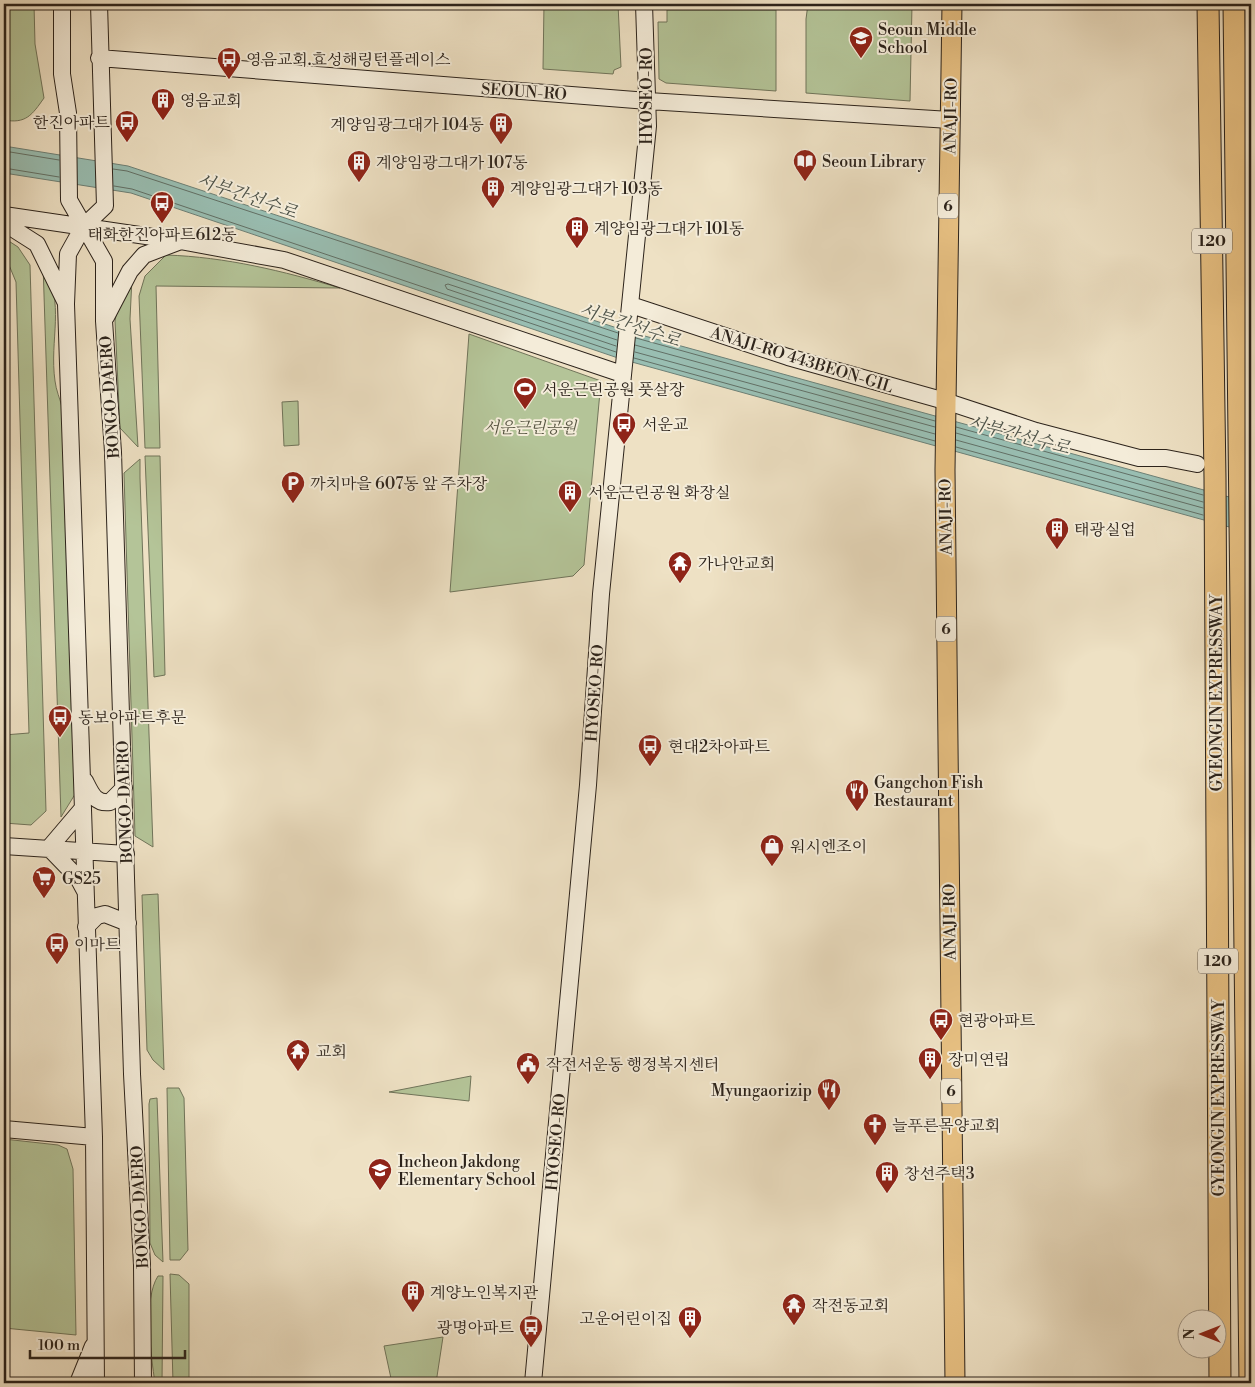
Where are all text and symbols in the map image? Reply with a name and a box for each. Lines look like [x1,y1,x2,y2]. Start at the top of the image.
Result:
place label: Seoun Middle School [878,20,977,58]
school or university icon: Seoun Middle School [848,25,874,59]
bus stop icon: 영음교회.효성해링턴플레이스 [216,46,242,80]
street label: HYOSEO-RO [637,47,657,145]
place label: 영음교회.효성해링턴플레이스 [246,50,451,70]
street label: ANAJI-RO [940,77,962,156]
street label: SEOUN-RO [480,79,568,105]
building icon: 영음교회 [150,87,176,121]
place label: 영음교회 [180,91,242,111]
bus stop icon: 한진아파트 [114,109,140,143]
building icon: 계양임광그대가 104동 [488,111,514,145]
place label: 한진아파트 [33,113,111,133]
place label: 계양임광그대가 104동 [331,115,485,135]
library icon: Seoun Library [792,148,818,182]
building icon: 계양임광그대가 107동 [346,149,372,183]
place label: Seoun Library [822,152,926,172]
place label: 계양임광그대가 107동 [376,153,528,173]
water label: 서부간선수로 [194,169,300,225]
building icon: 계양임광그대가 103동 [480,175,506,209]
place label: 계양임광그대가 103동 [510,179,663,199]
bus stop icon: 태화한진아파트612동 [149,190,175,224]
road number: 6 [938,194,958,218]
building icon: 계양임광그대가 101동 [564,215,590,249]
place label: 계양임광그대가 101동 [594,219,745,239]
place label: 태화한진아파트612동 [87,225,237,245]
road number: 120 [1192,228,1232,254]
water label: 서부간선수로 [577,298,684,353]
street label: ANAJI-RO 443BEON-GIL [707,322,896,397]
street label: BONGO-DAERO [96,335,124,460]
sports icon: 서운근린공원 풋살장 [512,376,538,410]
place label: 서운근린공원 풋살장 [542,380,685,400]
bus stop icon: 서운교 [611,411,637,445]
water label: 서부간선수로 [966,411,1073,460]
place label: 서운교 [642,415,688,435]
park label: 서운근린공원 [484,418,578,438]
parking icon: 까치마을 607동 앞 주차장 [280,470,306,504]
place label: 까치마을 607동 앞 주차장 [310,474,488,494]
street label: ANAJI-RO [935,478,957,557]
building icon: 서운근린공원 화장실 [557,479,583,513]
place label: 서운근린공원 화장실 [588,483,730,503]
building icon: 태광실업 [1044,516,1070,550]
place label: 태광실업 [1074,520,1136,540]
temple icon: 가나안교회 [667,550,693,584]
place label: 가나안교회 [698,554,775,574]
street label: GYEONGIN EXPRESSWAY [1207,593,1227,791]
road number: 6 [936,616,956,642]
street label: HYOSEO-RO [582,644,608,742]
bus stop icon: 동보아파트후문 [47,704,73,738]
place label: 동보아파트후문 [78,708,187,728]
bus stop icon: 현대2차아파트 [637,733,663,767]
place label: 현대2차아파트 [668,737,770,757]
street label: BONGO-DAERO [113,740,137,865]
place label: Gangchon Fish Restaurant [874,773,984,811]
restaurant icon: Gangchon Fish Restaurant [844,778,870,812]
shop icon: 워시엔조이 [759,833,785,867]
place label: 워시엔조이 [790,837,867,857]
supermarket icon: GS25 [31,865,57,899]
place label: GS25 [62,869,101,889]
street label: ANAJI-RO [939,883,961,962]
bus stop icon: 이마트 [44,931,70,965]
place label: 이마트 [74,935,121,955]
road number: 120 [1198,948,1238,974]
street label: GYEONGIN EXPRESSWAY [1209,998,1229,1196]
bus stop icon: 현광아파트 [928,1007,954,1041]
place label: 현광아파트 [958,1011,1036,1031]
temple icon: 교회 [285,1038,311,1072]
place label: 교회 [316,1042,347,1062]
building icon: 장미연립 [917,1046,943,1080]
place label: 장미연립 [948,1050,1010,1070]
public building icon: 작전서운동 행정복지센터 [515,1051,541,1085]
place label: 작전서운동 행정복지센터 [546,1055,719,1075]
restaurant icon: Myungaorizip [816,1077,842,1111]
road number: 6 [941,1078,961,1104]
place label: Myungaorizip [711,1081,812,1101]
street label: HYOSEO-RO [542,1093,570,1192]
church icon: 늘푸른목양교회 [862,1112,888,1146]
place label: 늘푸른목양교회 [892,1116,1000,1136]
street label: BONGO-DAERO [127,1145,153,1270]
place label: Incheon Jakdong Elementary School [398,1152,536,1190]
school or university icon: Incheon Jakdong Elementary School [367,1157,393,1191]
building icon: 창선주택3 [874,1160,900,1194]
place label: 창선주택3 [904,1164,975,1184]
building icon: 계양노인복지관 [400,1279,426,1313]
place label: 계양노인복지관 [430,1283,539,1303]
temple icon: 작전동교회 [781,1292,807,1326]
place label: 작전동교회 [812,1296,889,1316]
building icon: 고운어린이집 [677,1305,703,1339]
place label: 고운어린이집 [579,1309,672,1329]
north arrow [1178,1310,1228,1360]
bus stop icon: 광명아파트 [518,1314,544,1348]
place label: 광명아파트 [437,1318,515,1338]
scale bar [30,1327,185,1359]
text: N [1181,1328,1199,1340]
text: 100 m [38,1336,80,1355]

